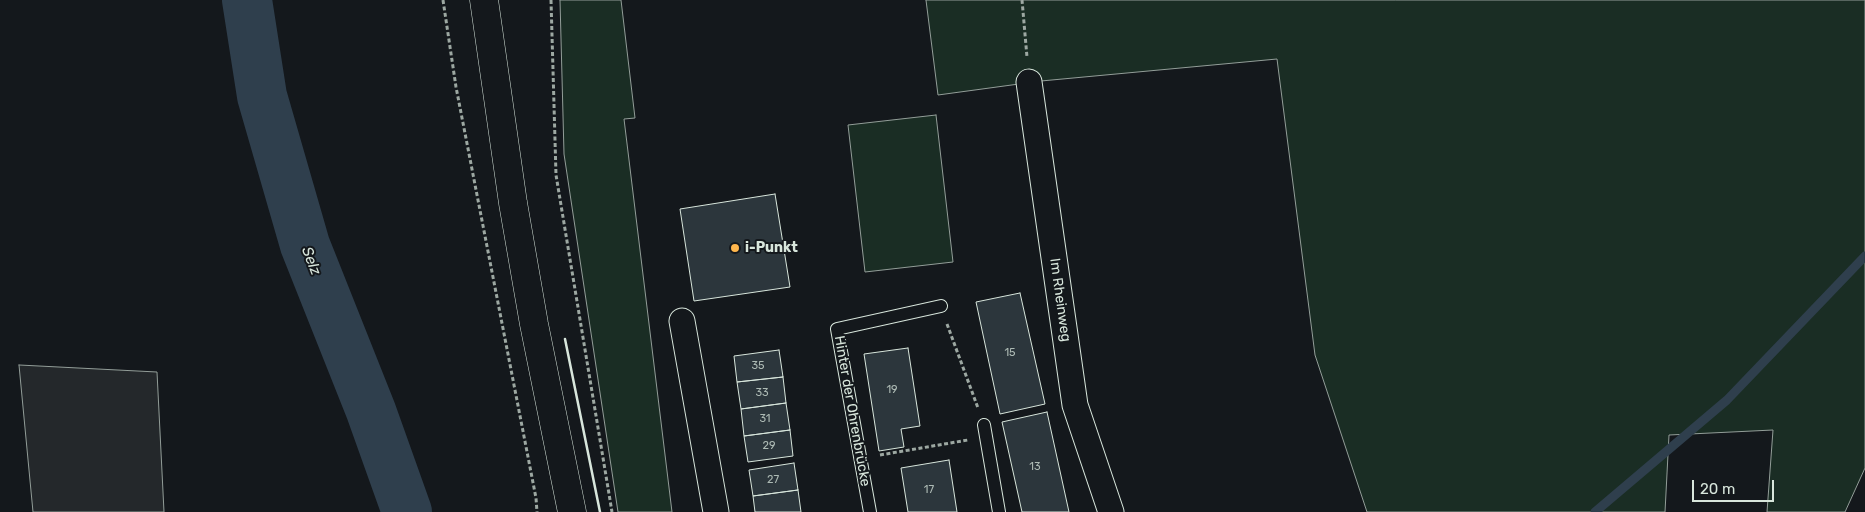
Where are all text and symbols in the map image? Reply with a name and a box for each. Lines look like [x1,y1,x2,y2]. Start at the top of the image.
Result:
place label: i-Punkt [745,240,798,256]
marker: i-Punkt [729,242,741,254]
water label: Selz [297,244,325,278]
street label: Im Rheinweg [1046,257,1074,343]
street label: Hinter der Ohrenbrücke [830,334,874,488]
house number: 15 [1004,346,1016,360]
house number: 35 [751,359,765,373]
house number: 19 [886,383,898,397]
house number: 33 [755,386,769,400]
house number: 31 [759,412,771,426]
house number: 29 [763,439,775,453]
house number: 13 [1029,460,1041,474]
scale bar [1695,470,1778,502]
house number: 27 [767,473,779,487]
text: 20 m [1700,480,1735,498]
house number: 17 [924,483,934,497]

